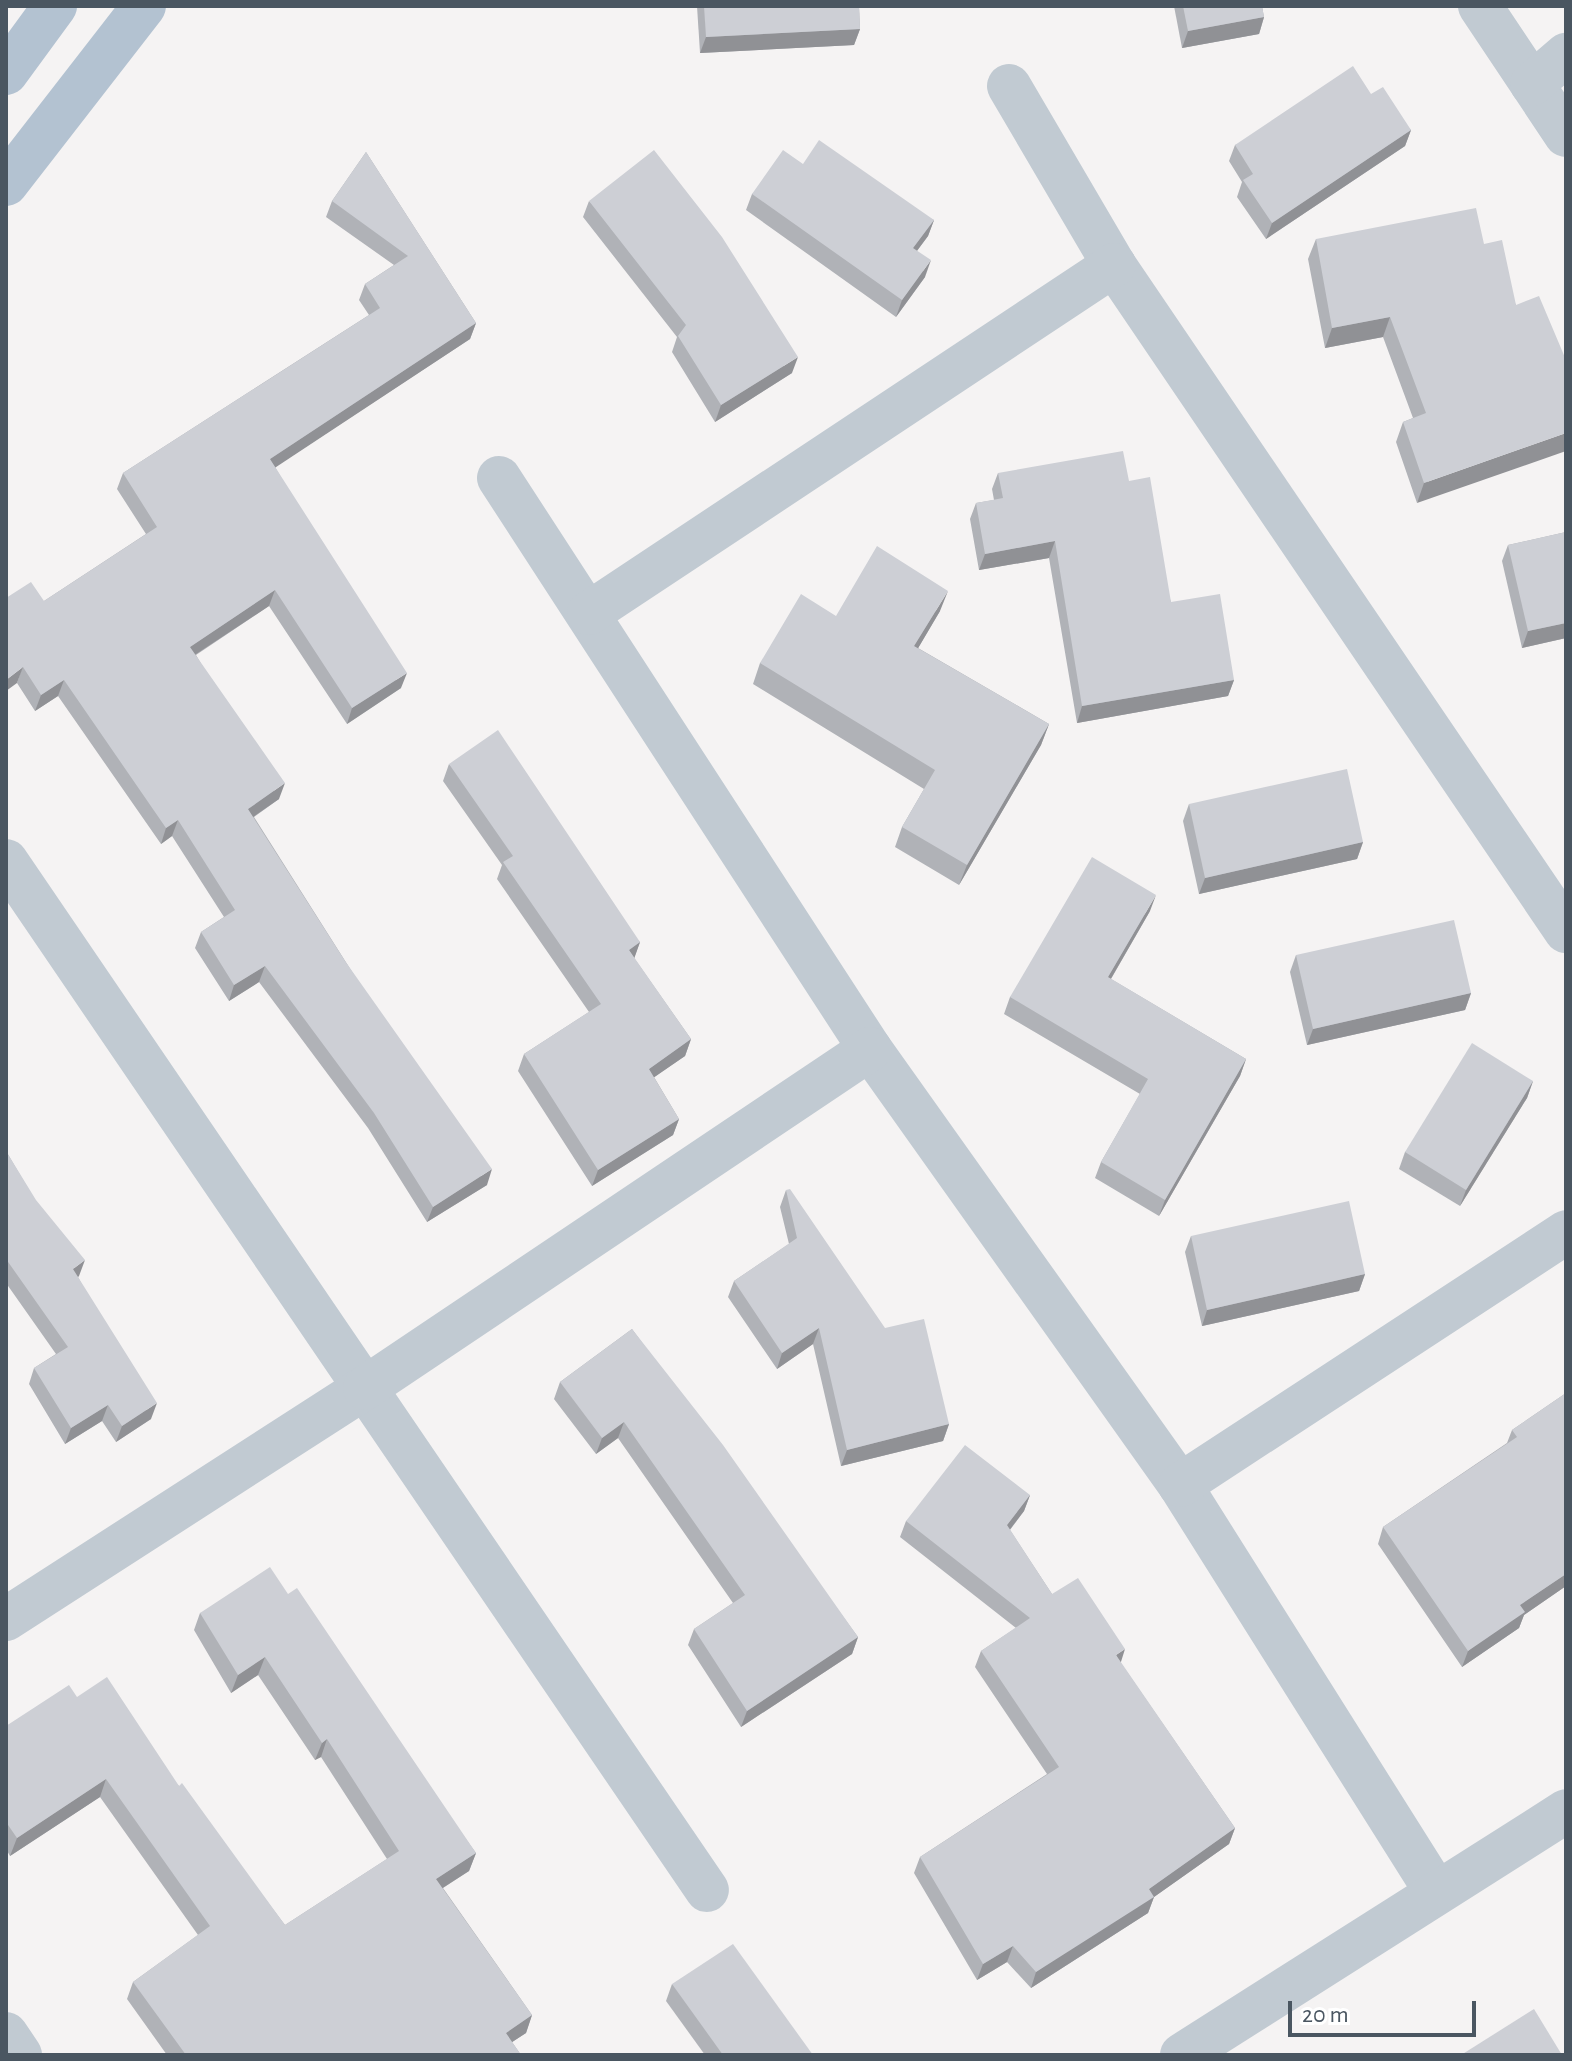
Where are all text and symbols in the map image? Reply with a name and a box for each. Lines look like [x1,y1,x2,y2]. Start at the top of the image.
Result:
scale bar [1292,1985,1480,2035]
text: 20 m [1302,2003,1349,2027]

